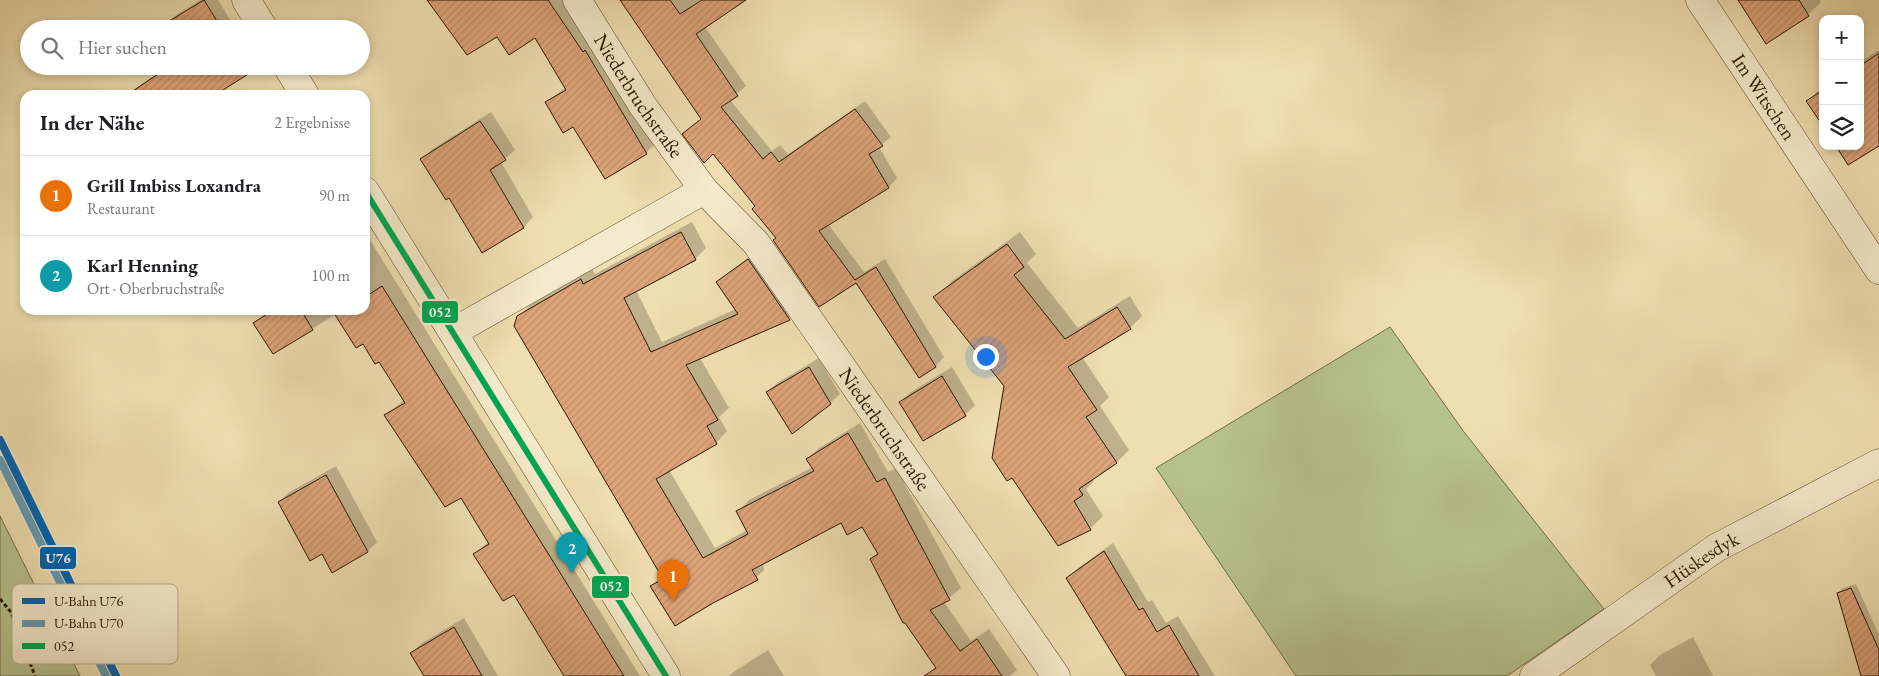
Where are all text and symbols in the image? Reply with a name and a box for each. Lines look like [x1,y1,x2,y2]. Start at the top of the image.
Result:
map controls [1819,15,1864,150]
button: + [1819,15,1864,60]
search box [20,20,370,75]
street label: Niederbruchstraße [588,29,690,163]
icon: search [38,34,66,62]
text: Hier suchen [78,35,167,60]
street label: Im Witschen [1726,48,1802,145]
button: − [1819,60,1864,105]
button: layers [1819,105,1864,150]
text: In der Nähe [40,109,145,136]
text: 2 Ergebnisse [274,112,350,133]
text: Grill Imbiss Loxandra [87,173,261,198]
text: 1 [52,185,60,206]
text: 90 m [319,185,350,206]
text: Restaurant [87,198,155,219]
text: Karl Henning [87,253,198,278]
text: 2 [52,265,60,286]
text: 100 m [311,265,350,286]
text: Ort · Oberbruchstraße [87,278,224,299]
line badge: 052 [421,300,459,324]
text: 052 [429,303,452,321]
your location [973,344,999,370]
street label: Niederbruchstraße [833,362,937,496]
street label: Hüskesdyk [1659,525,1744,594]
pin: 2 [556,532,588,573]
line badge: U76 [39,546,77,570]
text: U76 [45,549,71,567]
pin: 1 [657,560,689,601]
line badge: 052 [591,575,630,599]
text: 052 [600,577,623,595]
legend [12,584,178,664]
text: U-Bahn U76 [54,592,123,610]
text: U-Bahn U70 [54,614,123,632]
text: 052 [54,637,74,655]

